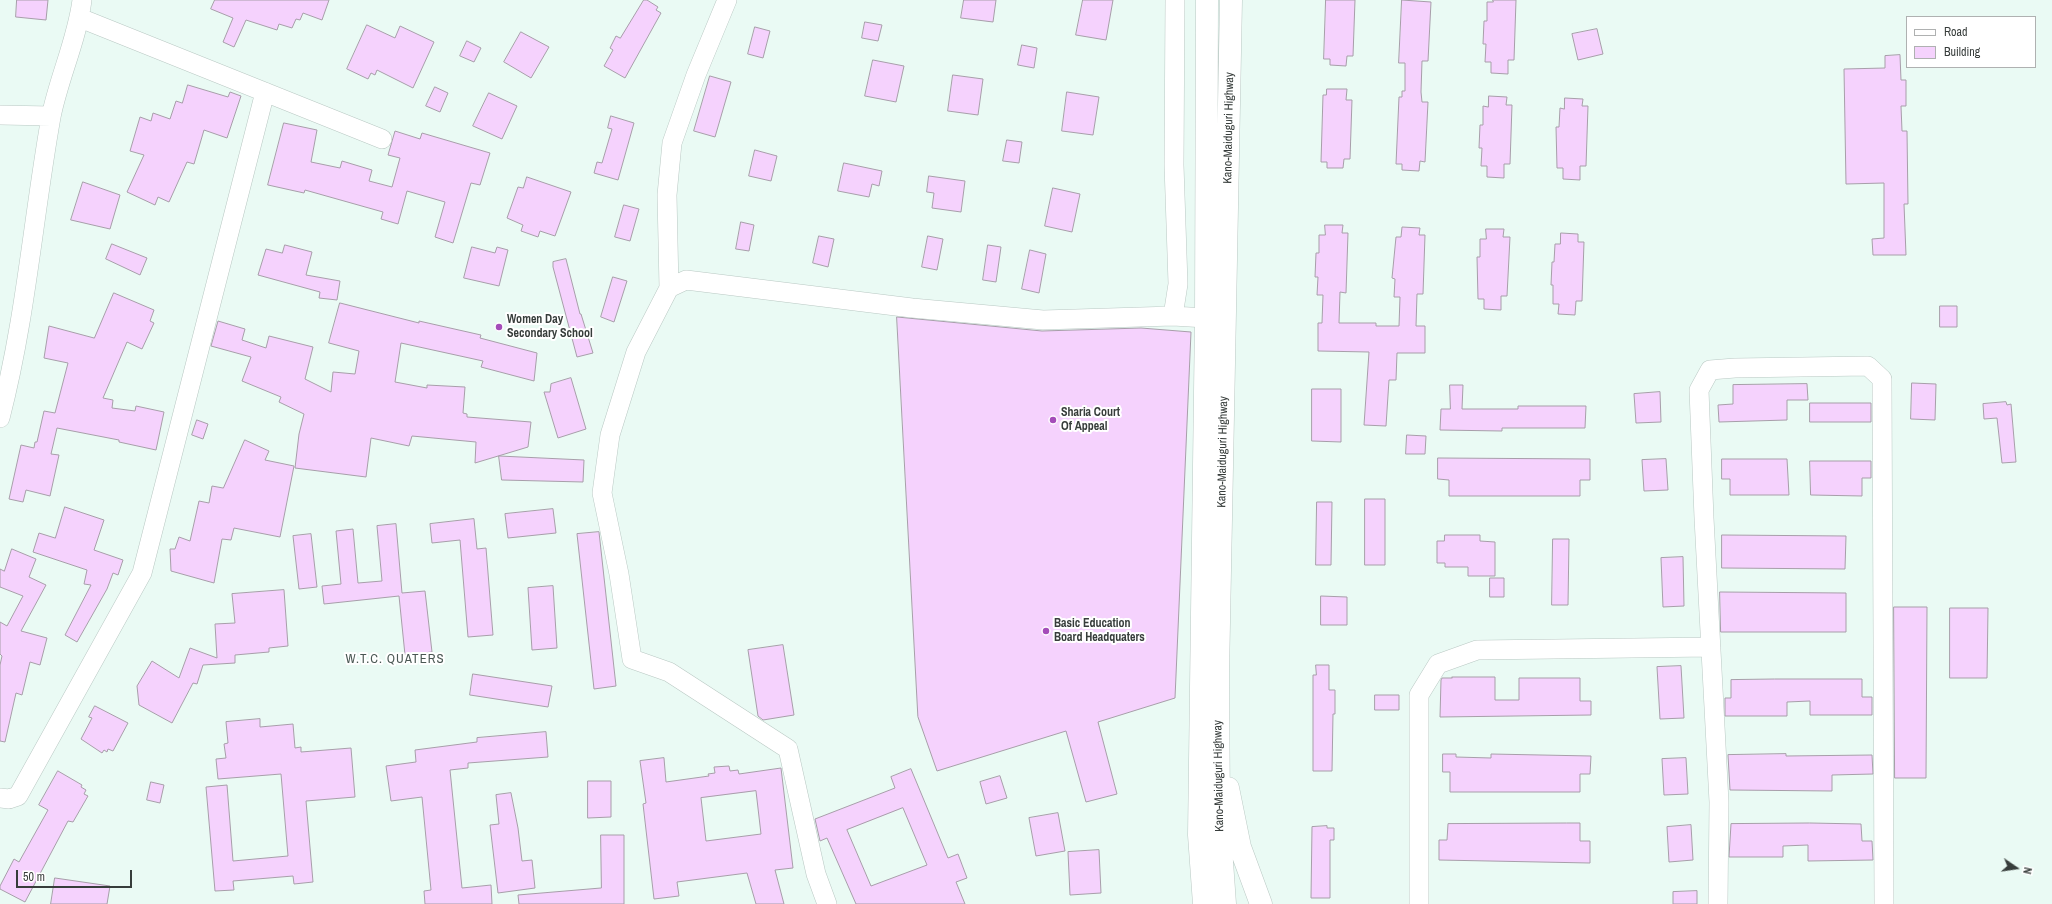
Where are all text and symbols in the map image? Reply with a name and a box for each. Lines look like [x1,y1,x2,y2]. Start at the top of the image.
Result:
legend [1906,16,2036,68]
text: Road [1944,24,1968,40]
text: Building [1944,44,1980,60]
street label: Kano-Maiduguri Highway [1221,72,1237,184]
place label: Women Day Secondary School [507,313,593,341]
marker: Women Day Secondary School [494,322,504,332]
street label: Kano-Maiduguri Highway [1215,396,1231,508]
place label: Sharia Court Of Appeal [1061,406,1120,434]
marker: Sharia Court Of Appeal [1048,415,1058,425]
place label: Basic Education Board Headquaters [1054,617,1145,645]
marker: Basic Education Board Headquaters [1041,626,1051,636]
district label: W.T.C. QUATERS [345,652,445,668]
street label: Kano-Maiduguri Highway [1211,720,1227,832]
north arrow [1996,848,2036,888]
scale bar [18,862,134,888]
text: N [2020,866,2035,875]
text: 50 m [23,869,45,885]

